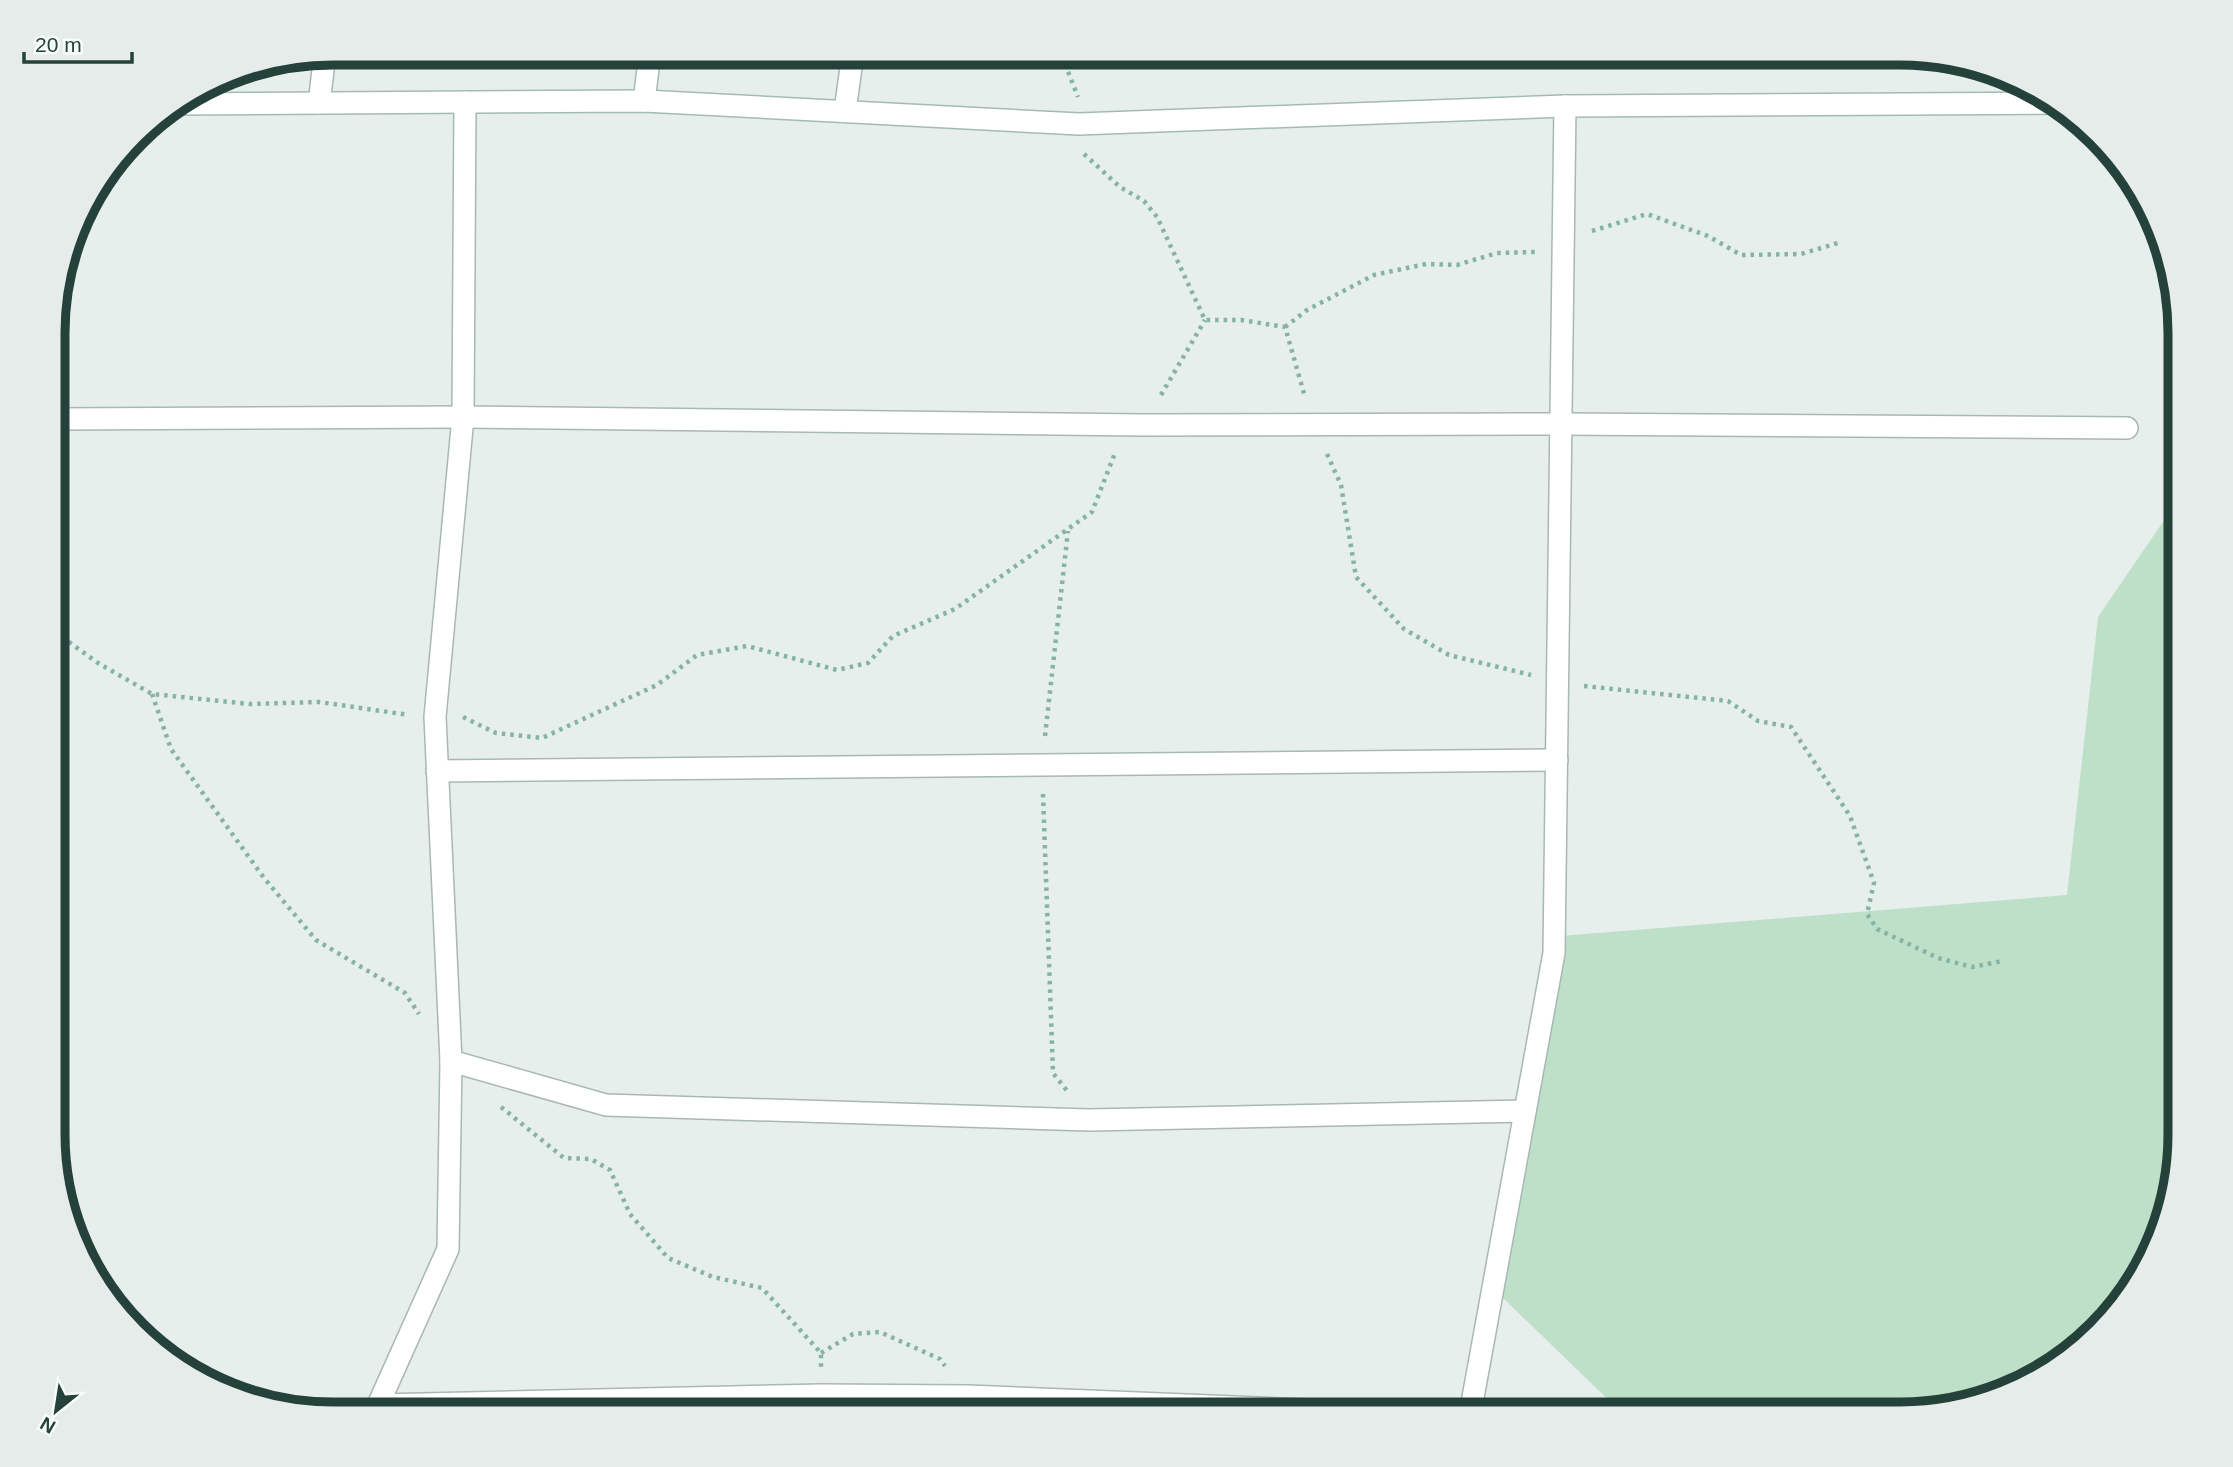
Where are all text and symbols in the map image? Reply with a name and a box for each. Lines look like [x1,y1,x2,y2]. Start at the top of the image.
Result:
scale bar [24,21,133,65]
text: 20 m [35,33,82,56]
north arrow [21,1376,91,1446]
text: N [37,1413,59,1438]

